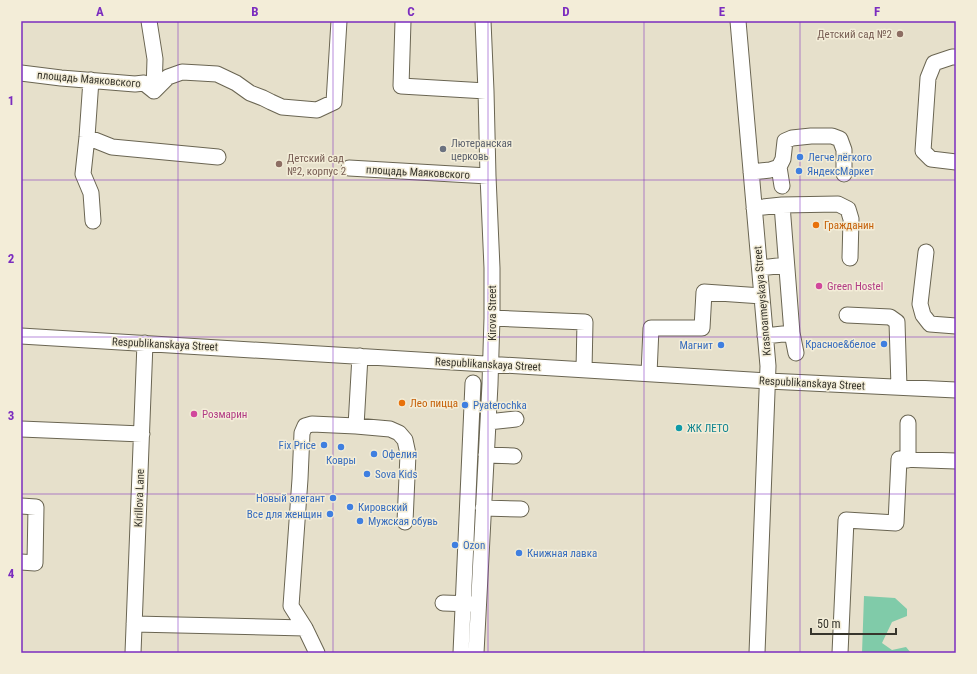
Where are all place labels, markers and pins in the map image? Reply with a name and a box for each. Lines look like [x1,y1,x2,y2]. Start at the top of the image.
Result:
place label: Детский сад №2 [817,28,892,41]
marker: Детский сад №2 [895,29,905,39]
place label: Лютеранская церковь [451,137,512,163]
marker: Лютеранская церковь [438,144,448,154]
place label: Легче лёгкого [808,151,873,164]
place label: Детский сад №2, корпус 2 [287,152,346,178]
marker: Легче лёгкого [795,152,805,162]
marker: Детский сад №2, корпус 2 [274,159,284,169]
place label: ЯндексМаркет [807,165,874,178]
marker: ЯндексМаркет [794,166,804,176]
place label: Гражданин [824,219,874,232]
marker: Гражданин [811,220,821,230]
place label: Green Hostel [827,280,883,293]
marker: Green Hostel [814,281,824,291]
place label: Красное&белое [805,338,876,351]
place label: Магнит [679,339,713,352]
marker: Красное&белое [879,339,889,349]
marker: Магнит [716,340,726,350]
place label: Лео пицца [410,397,458,410]
marker: Лео пицца [397,398,407,408]
place label: Pyaterochka [473,399,527,412]
marker: Pyaterochka [460,400,470,410]
place label: Розмарин [202,408,247,421]
marker: Розмарин [189,409,199,419]
place label: ЖК ЛЕТО [687,422,729,435]
marker: ЖК ЛЕТО [674,423,684,433]
place label: Fix Price [279,439,316,452]
marker: Fix Price [319,440,329,450]
marker: Ковры [336,442,346,452]
place label: Офелия [382,448,417,461]
marker: Офелия [369,449,379,459]
place label: Ковры [326,454,356,467]
place label: Sova Kids [375,468,418,481]
marker: Sova Kids [362,469,372,479]
place label: Новый элегант [256,492,325,505]
marker: Новый элегант [328,493,338,503]
place label: Кировский [358,501,408,514]
marker: Кировский [345,502,355,512]
place label: Все для женщин [247,508,322,521]
marker: Все для женщин [325,509,335,519]
place label: Мужская обувь [368,515,438,528]
marker: Мужская обувь [355,516,365,526]
place label: Ozon [463,539,485,552]
marker: Ozon [450,540,460,550]
place label: Книжная лавка [527,547,597,560]
marker: Книжная лавка [514,548,524,558]

